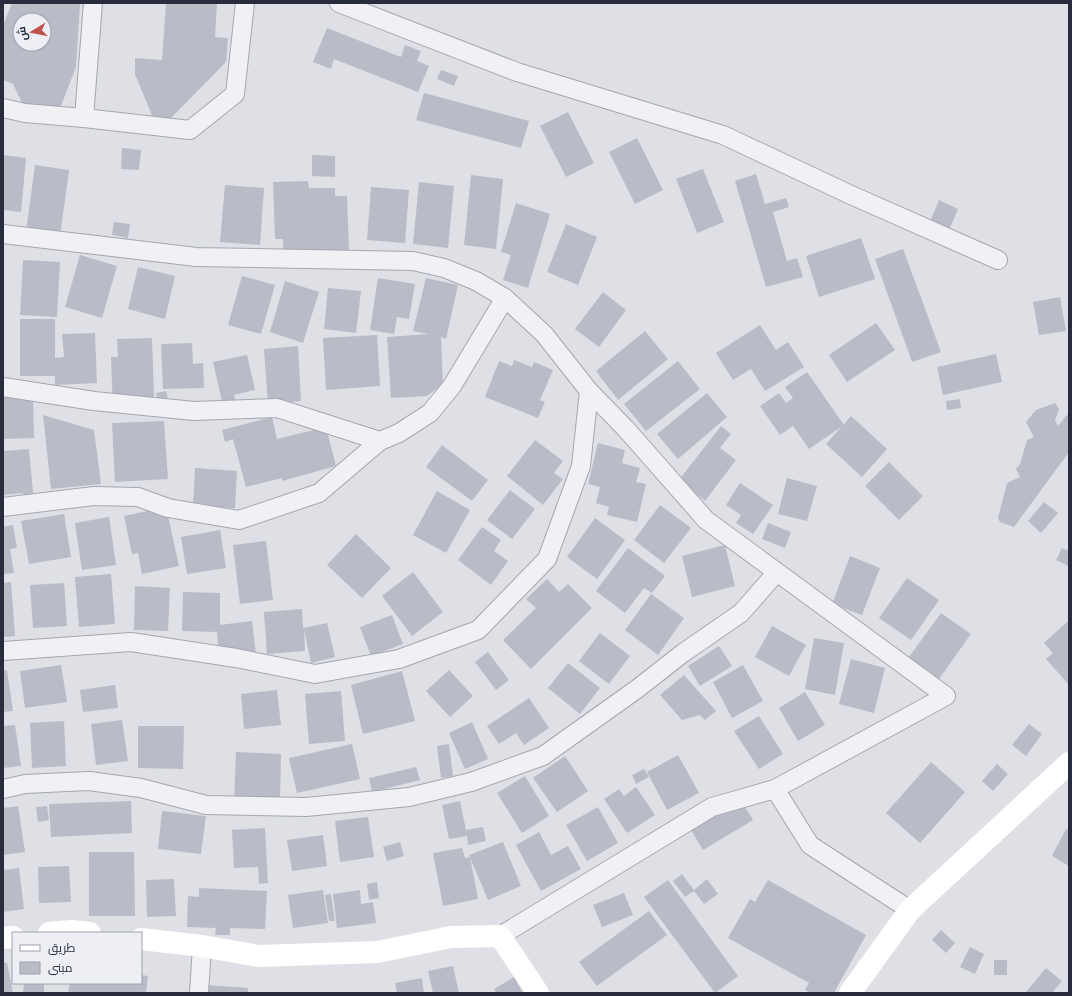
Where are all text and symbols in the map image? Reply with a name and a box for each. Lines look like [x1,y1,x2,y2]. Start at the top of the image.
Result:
north arrow [12,12,52,52]
text: ش [16,26,30,42]
legend [12,932,142,984]
text: طريق [48,942,76,955]
text: مبنى [48,962,73,975]

